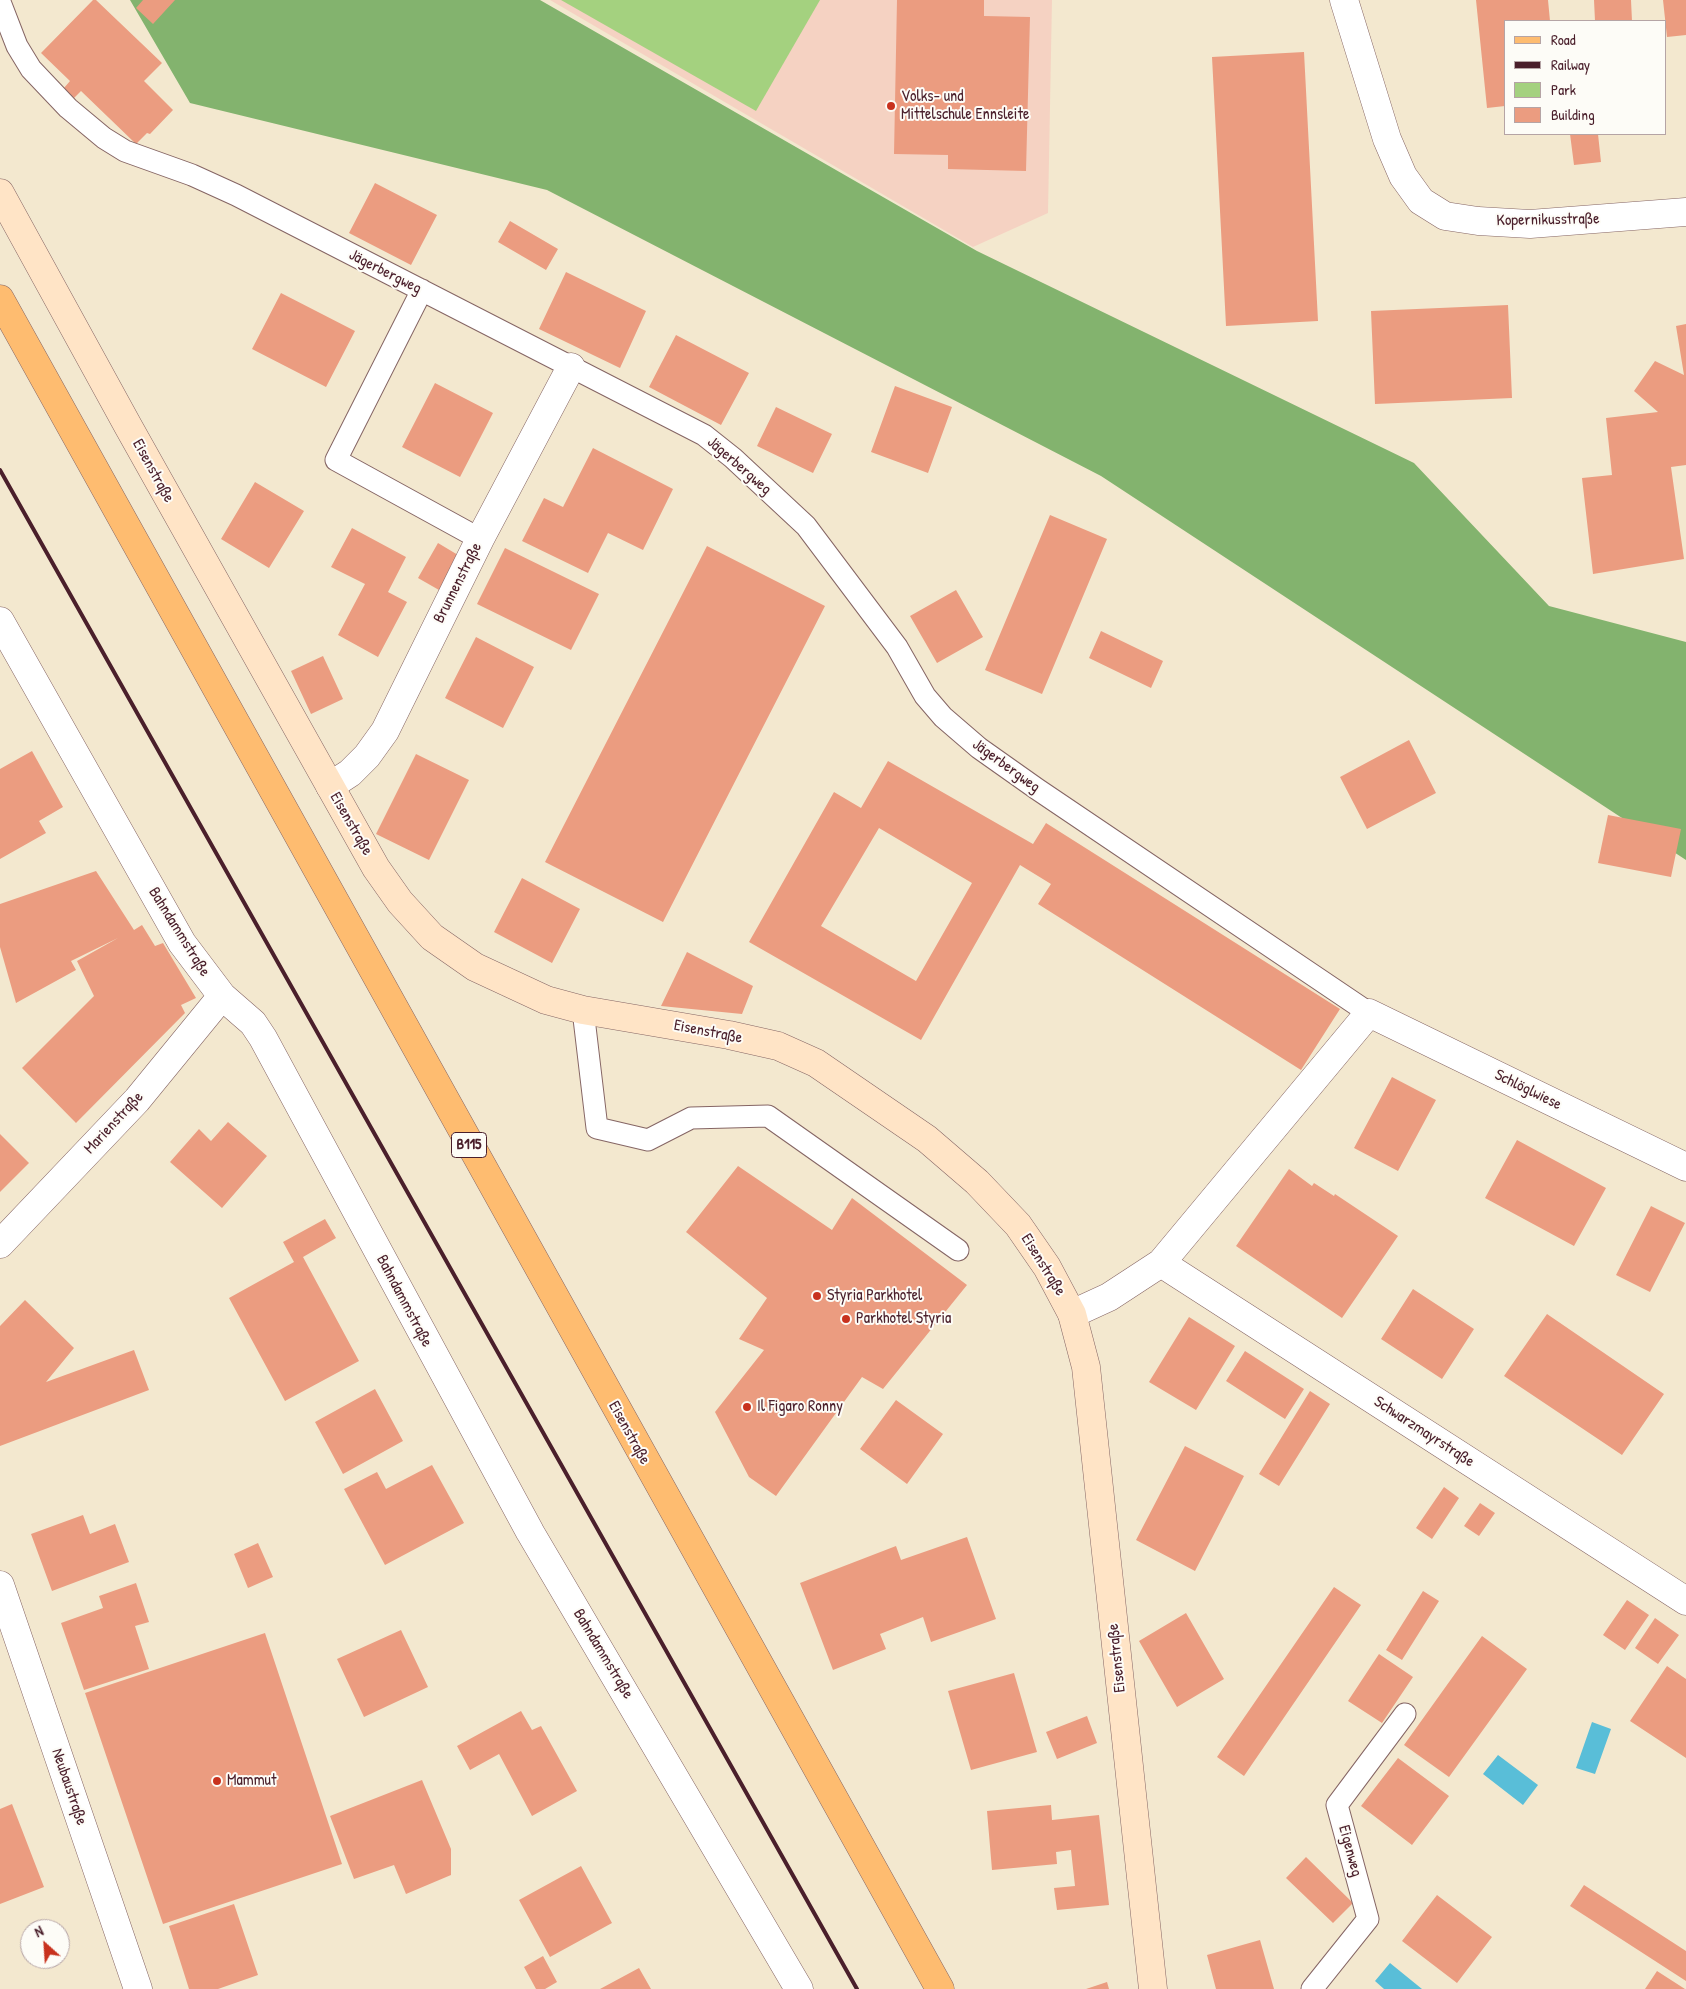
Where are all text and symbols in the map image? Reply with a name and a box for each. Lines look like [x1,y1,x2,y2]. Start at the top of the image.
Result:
legend [1504,20,1666,135]
text: Road [1551,29,1576,50]
text: Railway [1551,54,1590,75]
text: Park [1551,79,1576,100]
place label: Volks- und Mittelschule Ennsleite [901,87,1029,125]
marker: Volks- und Mittelschule Ennsleite [885,100,897,112]
text: Building [1551,104,1595,125]
street label: Kopernikusstraße [1496,210,1600,230]
street label: Jägerbergweg [345,246,425,298]
street label: Jägerbergweg [703,433,775,499]
street label: Eisenstraße [128,436,178,506]
street label: Brunnenstraße [430,540,486,626]
street label: Jägerbergweg [968,735,1044,797]
street label: Eisenstraße [325,789,377,859]
street label: Bahndammstraße [144,884,214,980]
street label: Eisenstraße [672,1016,744,1048]
street label: Schlöglwiese [1491,1066,1565,1114]
street label: Marienstraße [80,1088,148,1158]
road number: B115 [452,1132,486,1158]
street label: Eisenstraße [1016,1231,1070,1299]
street label: Bahndammstraße [372,1252,436,1350]
place label: Styria Parkhotel [827,1286,922,1306]
marker: Styria Parkhotel [811,1290,823,1302]
place label: Parkhotel Styria [856,1309,951,1329]
marker: Parkhotel Styria [840,1313,852,1325]
street label: Schwarzmayrstraße [1370,1392,1478,1472]
place label: Il Figaro Ronny [757,1397,843,1417]
street label: Eisenstraße [604,1398,654,1468]
marker: Il Figaro Ronny [741,1401,753,1413]
street label: Bahndammstraße [569,1606,637,1702]
street label: Eisenstraße [1104,1623,1130,1693]
street label: Neubaustraße [47,1746,91,1828]
place label: Mammut [227,1771,276,1791]
marker: Mammut [211,1775,223,1787]
street label: Eigenweg [1334,1823,1366,1879]
north arrow [20,1919,70,1969]
text: N [31,1921,46,1941]

